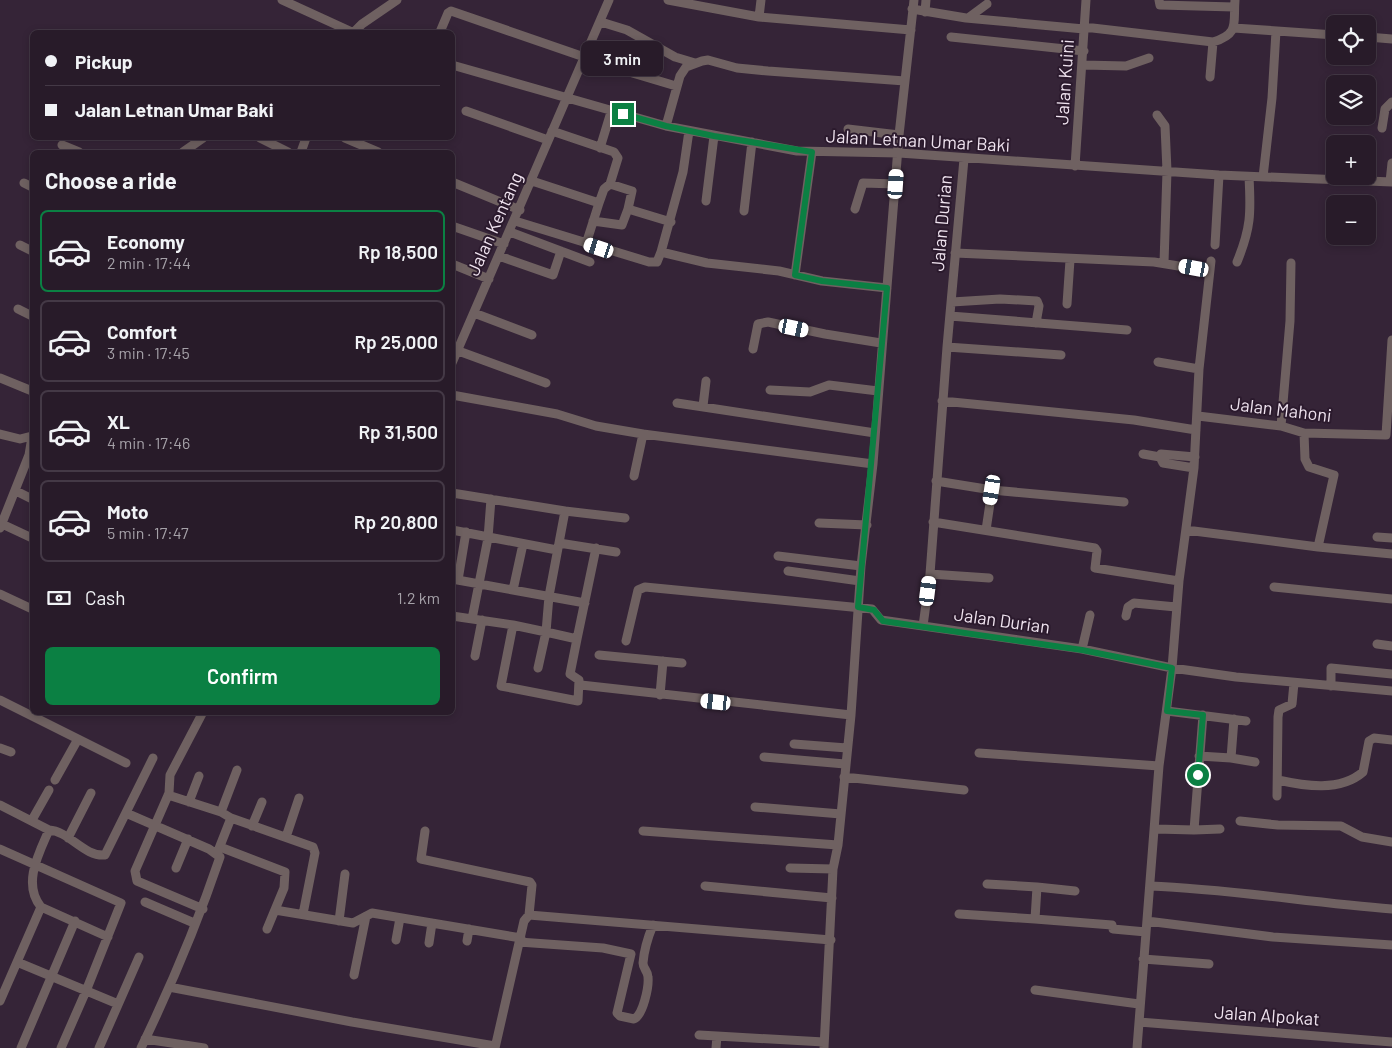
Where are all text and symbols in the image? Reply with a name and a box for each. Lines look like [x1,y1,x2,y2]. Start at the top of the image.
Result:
map controls [1326,15,1376,245]
button: locate [1326,15,1376,65]
street label: Jalan Kuini [1050,38,1078,125]
callout: 3 min [582,42,664,76]
text: 3 min [603,49,641,68]
text: Pickup [75,50,133,73]
button: layers [1326,75,1376,125]
text: Jalan Letnan Umar Baki [75,98,273,121]
route end [612,103,634,125]
street label: Jalan Letnan Umar Baki [825,124,1011,156]
button: + [1326,135,1376,185]
text: Choose a ride [45,167,177,193]
street label: Jalan Kentang [461,168,527,279]
car [887,169,904,199]
street label: Jalan Durian [926,174,956,272]
button: − [1326,195,1376,245]
icon: car [47,229,92,274]
text: Economy [107,230,185,253]
car [582,236,615,260]
text: Rp 18,500 [358,240,438,263]
text: 2 min · 17:44 [107,253,191,272]
car [1177,258,1210,278]
car [777,318,810,338]
icon: car [47,319,92,364]
text: Comfort [107,320,177,343]
text: Rp 25,000 [354,330,438,353]
text: 3 min · 17:45 [107,343,190,362]
street label: Jalan Mahoni [1229,392,1333,426]
icon: car [47,409,92,454]
text: XL [107,410,130,433]
text: Rp 31,500 [358,420,438,443]
text: 4 min · 17:46 [107,433,190,452]
car [982,474,1001,506]
icon: car [47,499,92,544]
text: Moto [107,500,149,523]
text: Rp 20,800 [354,510,438,533]
text: 5 min · 17:47 [107,523,189,542]
car [918,575,937,607]
icon: cash [45,584,73,612]
text: Cash [85,586,126,609]
text: 1.2 km [397,588,440,607]
street label: Jalan Durian [953,602,1052,638]
button: Confirm [45,647,440,705]
car [700,693,731,711]
route start [1187,764,1209,786]
street label: Jalan Alpokat [1214,1000,1320,1030]

